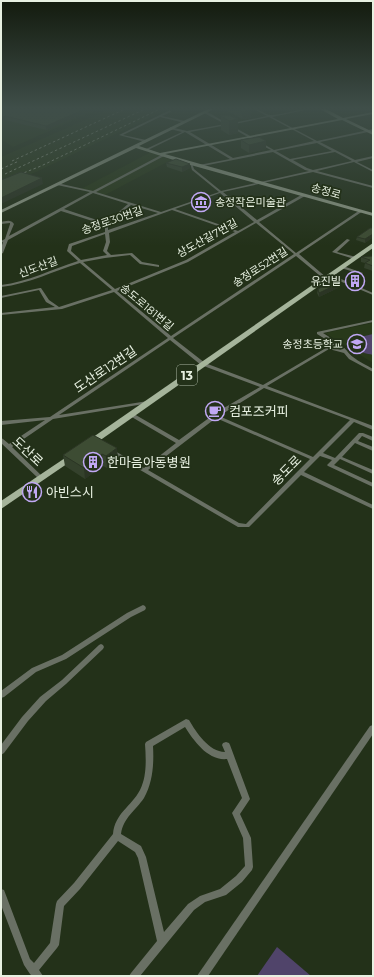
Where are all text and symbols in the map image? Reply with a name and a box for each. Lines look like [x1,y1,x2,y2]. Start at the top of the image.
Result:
street label: 송정로 [309,180,343,202]
museum icon: 송정작은미술관 [190,191,212,213]
place label: 송정작은미술관 [215,195,286,209]
street label: 송정로30번길 [79,203,145,237]
street label: 상도산길7번길 [174,216,240,260]
street label: 송정로52번길 [230,244,290,290]
street label: 신도산길 [17,253,59,281]
building icon: 유진빌 [344,270,366,292]
place label: 유진빌 [311,274,341,288]
street label: 송도로181번길 [117,281,177,333]
school or university icon: 송정초등학교 [346,333,368,355]
place label: 송정초등학교 [282,337,343,351]
street label: 도산로12번길 [71,342,139,396]
road number: 13 [177,365,197,385]
cafe icon: 컴포즈커피 [204,400,226,422]
place label: 컴포즈커피 [229,403,289,419]
street label: 도산로 [9,433,47,469]
building icon: 한마음아동병원 [82,451,104,473]
street label: 송도로 [268,452,304,488]
place label: 한마음아동병원 [107,454,191,470]
restaurant icon: 아빈스시 [21,481,43,503]
place label: 아빈스시 [46,484,94,500]

